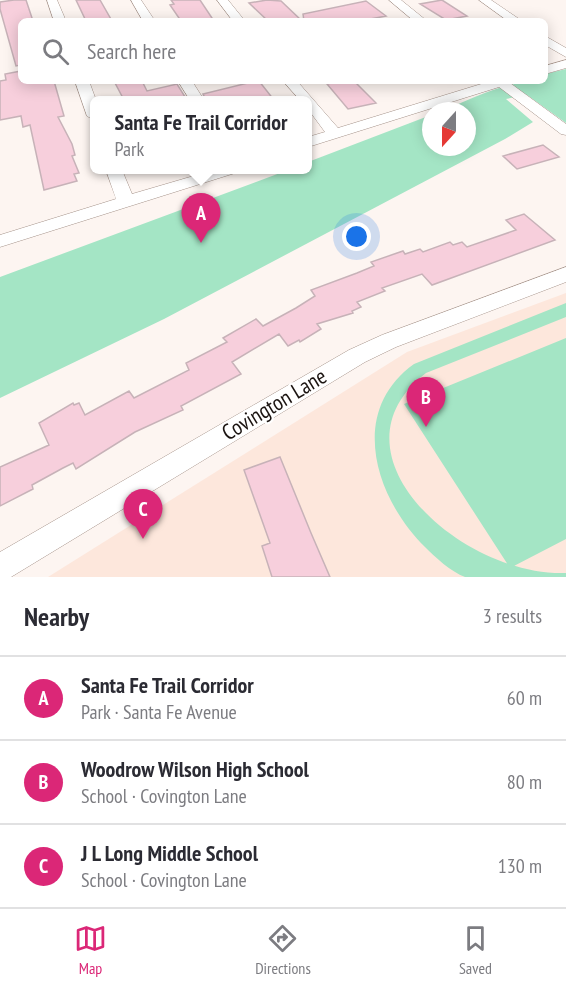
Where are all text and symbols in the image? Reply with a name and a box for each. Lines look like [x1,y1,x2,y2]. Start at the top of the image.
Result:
search box [18,18,548,84]
icon: search [39,35,72,68]
text: Search here [87,37,176,65]
popup [90,96,312,174]
north arrow [422,102,476,156]
text: Santa Fe Trail Corridor [115,108,287,136]
text: Park [115,136,144,162]
pin: A [182,194,220,243]
your location [342,222,371,251]
street label: Covington Lane [217,362,331,446]
pin: B [406,378,446,427]
pin: C [124,490,162,539]
text: Nearby [24,600,89,633]
text: 3 results [483,603,542,629]
text: Santa Fe Trail Corridor [81,671,254,699]
text: A [38,685,49,711]
text: 60 m [507,685,542,711]
text: Park · Santa Fe Avenue [81,699,237,725]
text: Woodrow Wilson High School [81,755,309,783]
text: B [39,769,48,795]
text: 80 m [507,769,542,795]
text: School · Covington Lane [81,783,247,809]
text: J L Long Middle School [81,839,258,867]
text: C [39,853,48,879]
text: 130 m [498,853,542,879]
text: School · Covington Lane [81,867,247,893]
tab: Map [74,922,107,978]
tab: Directions [255,922,311,978]
tab: Saved [459,922,492,978]

